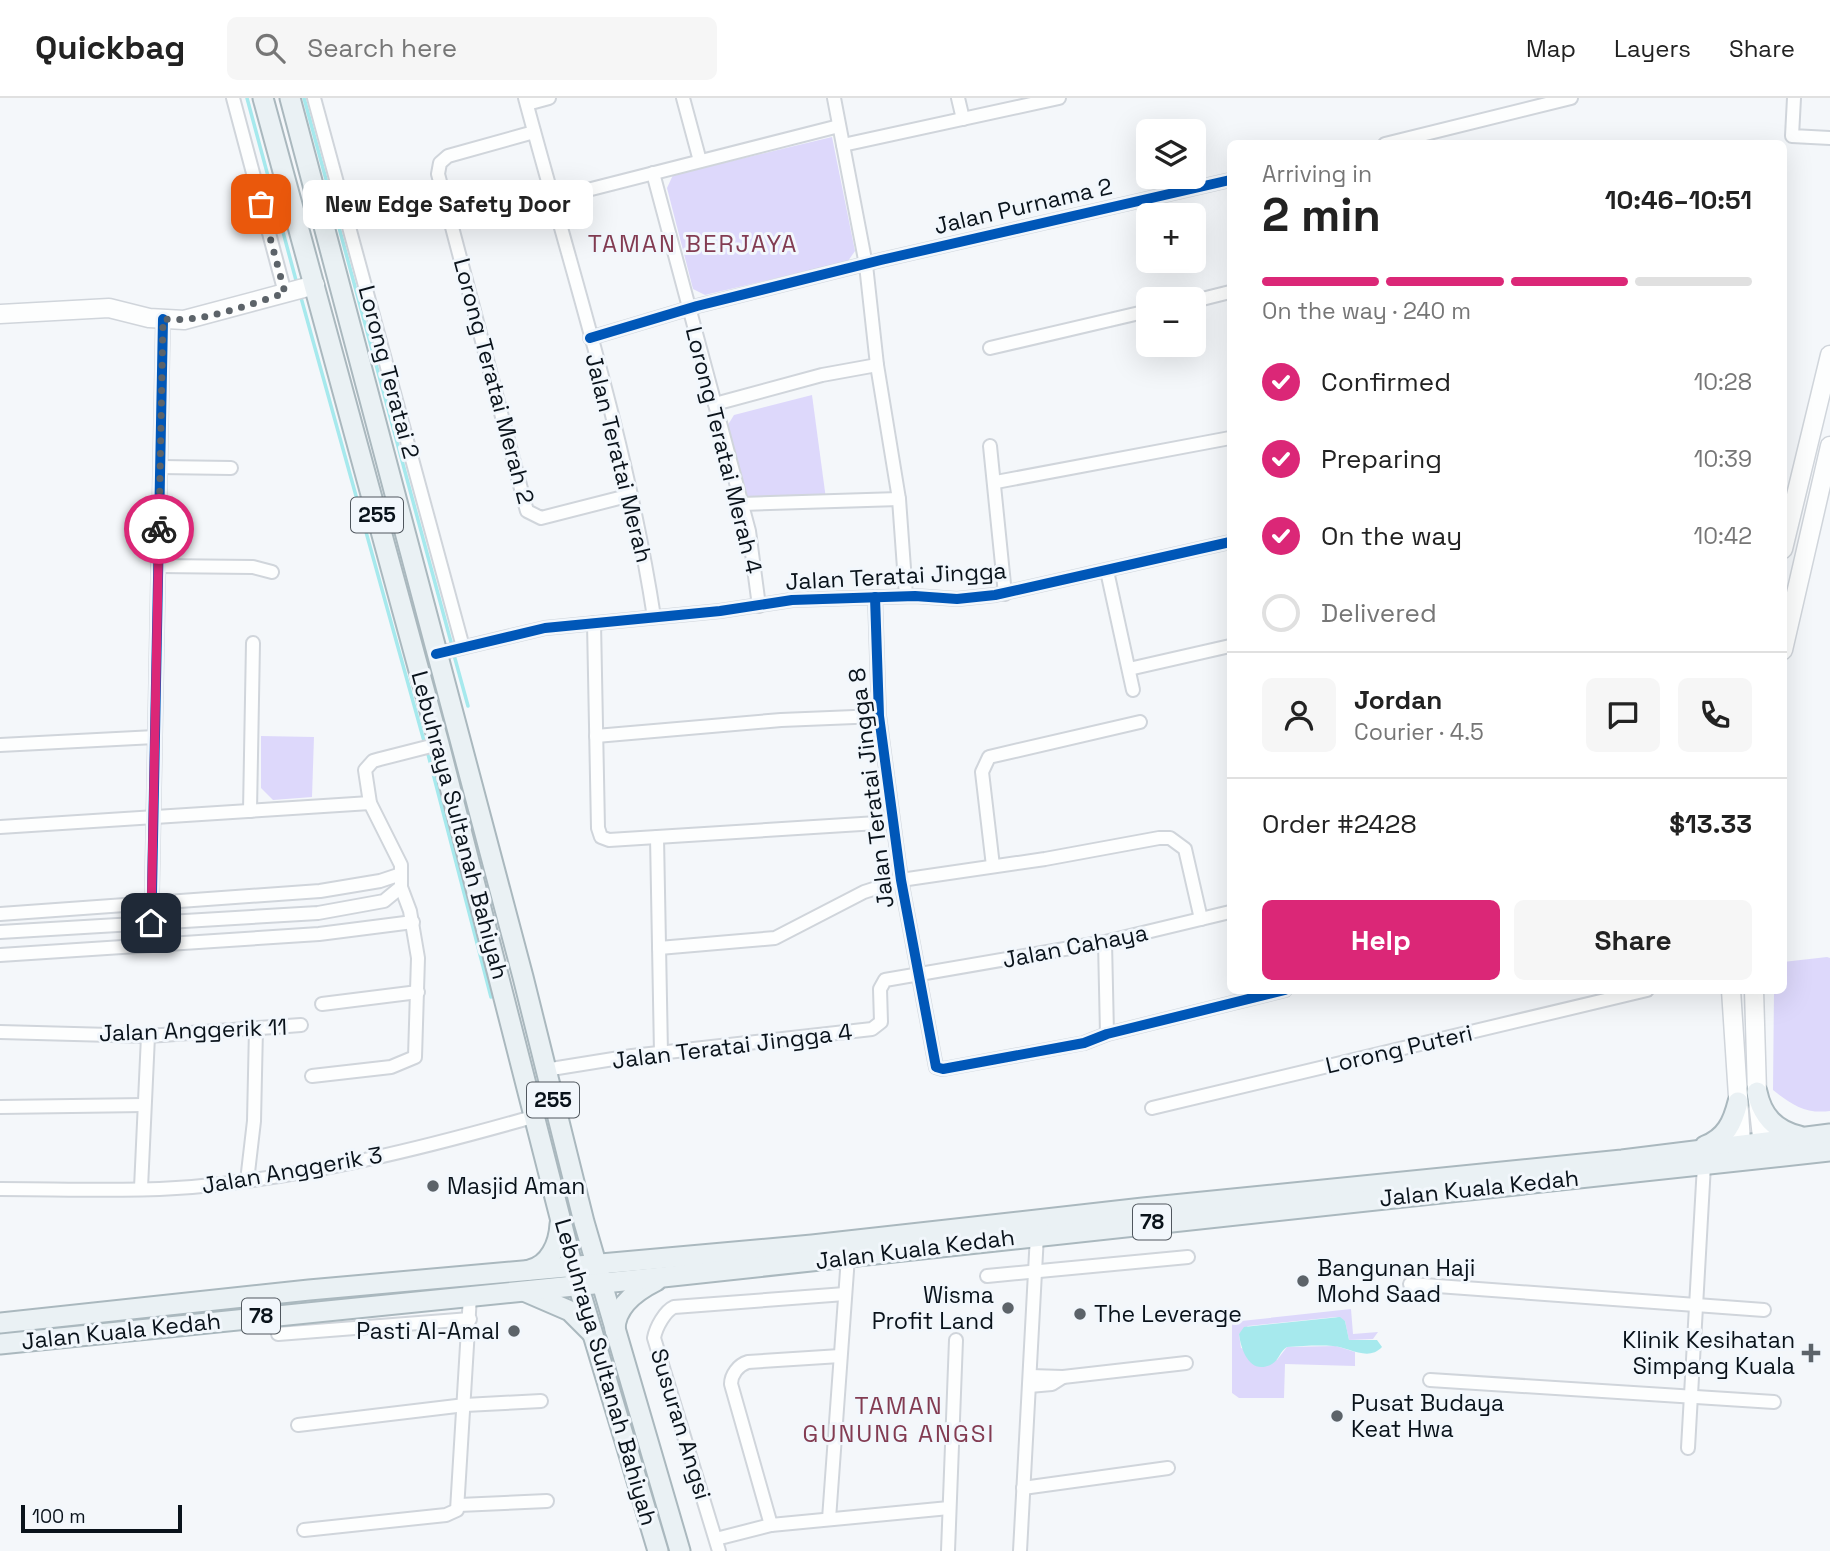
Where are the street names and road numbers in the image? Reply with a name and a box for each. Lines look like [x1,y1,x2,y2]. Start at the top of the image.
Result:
street label: Jalan Purnama 2 [931,171,1115,241]
street label: Lorong Teratai Merah 2 [447,255,541,507]
street label: Lorong Teratai 2 [351,282,427,462]
street label: Lorong Teratai Merah 4 [679,323,769,577]
street label: Jalan Teratai Merah [578,350,660,566]
road number: 255 [351,498,403,532]
street label: Jalan Teratai Jingga [785,555,1007,597]
street label: Jalan Teratai Jingga 8 [841,666,901,910]
street label: Lebuhraya Sultanah Bahiyah [404,668,516,982]
street label: Jalan Cahaya [1000,917,1150,975]
street label: Jalan Anggerik 11 [98,1012,288,1048]
street label: Jalan Teratai Jingga 4 [610,1016,854,1076]
street label: Lorong Puteri [1323,1018,1475,1080]
road number: 255 [527,1082,579,1118]
street label: Jalan Anggerik 3 [199,1139,385,1201]
street label: Jalan Kuala Kedah [1378,1163,1580,1213]
road number: 78 [1133,1204,1171,1240]
street label: Lebuhraya Sultanah Bahiyah [548,1215,664,1529]
street label: Jalan Kuala Kedah [814,1222,1016,1276]
road number: 78 [242,1298,280,1334]
street label: Jalan Kuala Kedah [20,1306,222,1356]
street label: Susuran Angsi [644,1345,718,1503]

